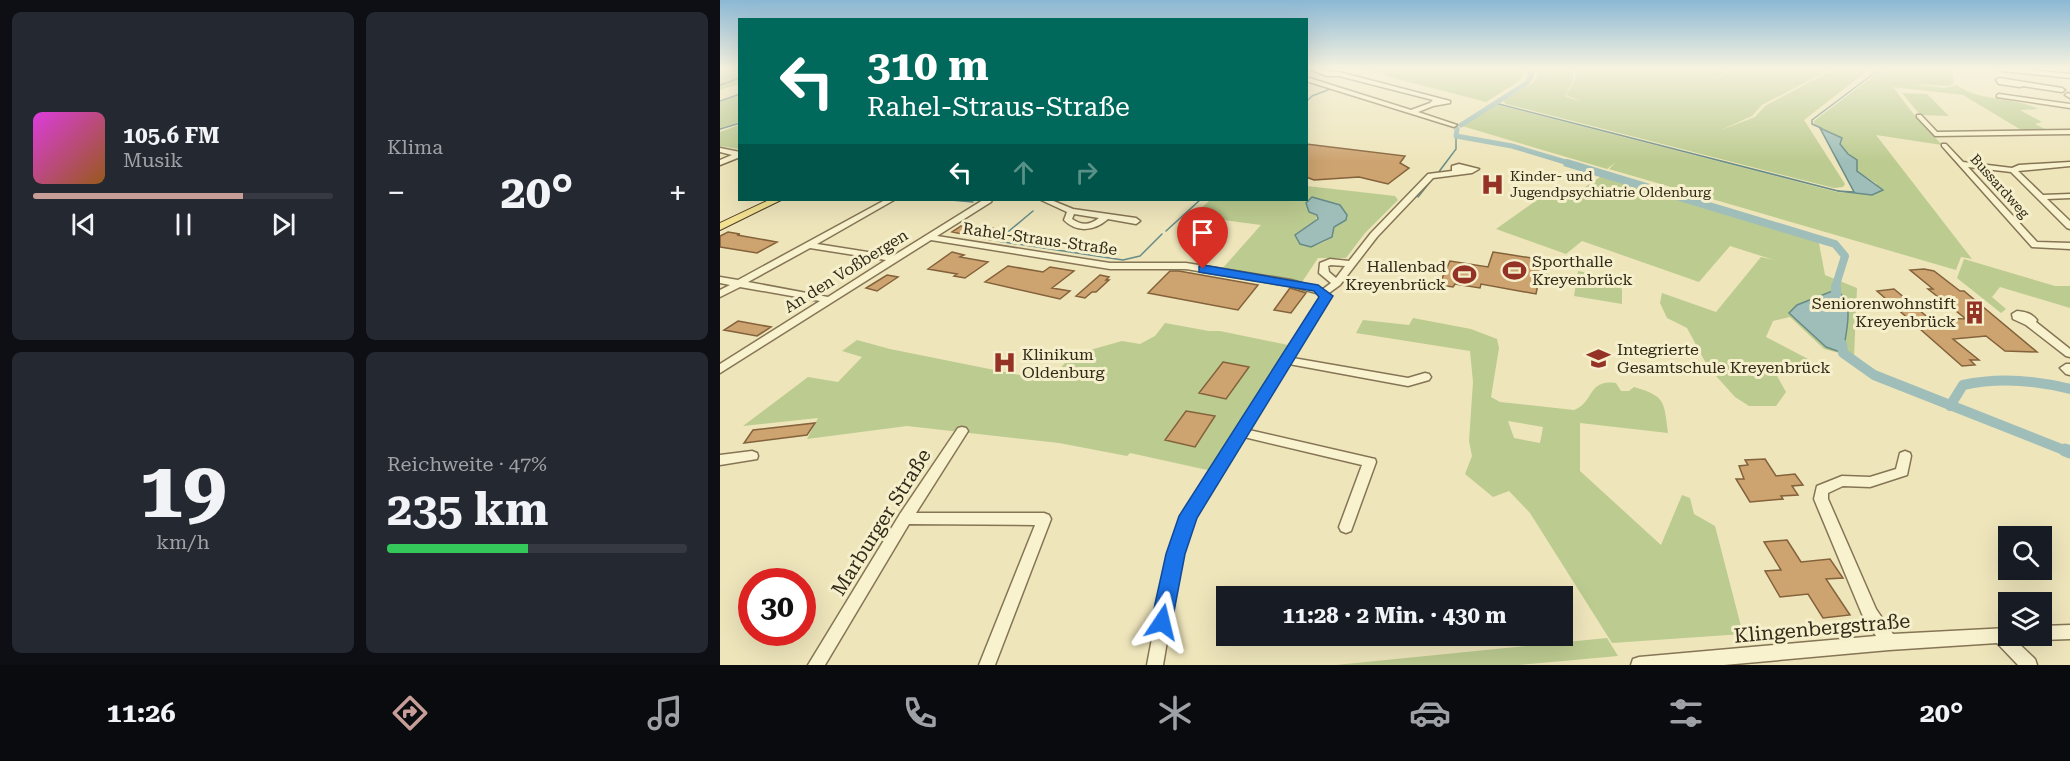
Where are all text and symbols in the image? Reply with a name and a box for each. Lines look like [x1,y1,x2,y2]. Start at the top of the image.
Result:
text: 310 m [867,41,989,90]
icon: left [768,42,846,120]
text: Rahel-Straus-Straße [867,91,1130,123]
text: 105.6 FM [123,123,220,148]
text: Klima [387,135,443,159]
text: Musik [123,148,183,172]
street label: Bussardweg [1967,151,2033,221]
icon: left [944,156,977,189]
icon: ahead [1007,156,1040,189]
icon: right [1070,156,1103,189]
text: 20° [501,166,573,219]
place label: Kinder- und Jugendpsychiatrie Oldenburg [1510,168,1711,200]
hospital icon: Kinder- und Jugendpsychiatrie Oldenburg [1479,171,1505,197]
text: − [387,173,405,212]
text: + [669,173,687,212]
pin [1177,207,1228,269]
icon: previous [67,208,100,241]
icon: pause [167,208,200,241]
icon: next [267,208,300,241]
icon: arrive [1186,216,1219,249]
street label: Rahel-Straus-Straße [962,219,1119,259]
street label: An den Voßbergen [781,225,911,317]
place label: Sporthalle Kreyenbrück [1532,252,1633,289]
place label: Hallenbad Kreyenbrück [1345,257,1446,294]
sports icon: Sporthalle Kreyenbrück [1501,257,1527,283]
sports icon: Hallenbad Kreyenbrück [1451,262,1477,288]
place label: Seniorenwohnstift Kreyenbrück [1812,294,1956,331]
building icon: Seniorenwohnstift Kreyenbrück [1961,299,1987,325]
place label: Integrierte Gesamtschule Kreyenbrück [1617,340,1830,377]
place label: Klinikum Oldenburg [1022,345,1105,382]
school or university icon: Integrierte Gesamtschule Kreyenbrück [1586,345,1612,371]
hospital icon: Klinikum Oldenburg [991,350,1017,376]
street label: Marburger Straße [826,444,936,600]
text: 19 [139,445,227,536]
text: Reichweite · 47% [387,452,547,476]
text: 235 km [387,483,548,536]
map controls [1998,526,2052,646]
button: search [1998,526,2052,580]
text: km/h [156,530,210,554]
speed limit sign: 30 [738,568,816,646]
position arrow [1130,590,1194,654]
button: layers [1998,592,2052,646]
text: 11:28 · 2 Min. · 430 m [1282,603,1507,628]
street label: Klingenbergstraße [1733,608,1911,648]
icon: directions [389,692,431,734]
icon: music [644,692,686,734]
icon: phone [899,692,941,734]
icon: climate [1154,692,1196,734]
icon: car [1409,692,1451,734]
icon: filters [1665,692,1707,734]
text: 11:26 [107,697,176,729]
text: 20° [1920,697,1963,729]

